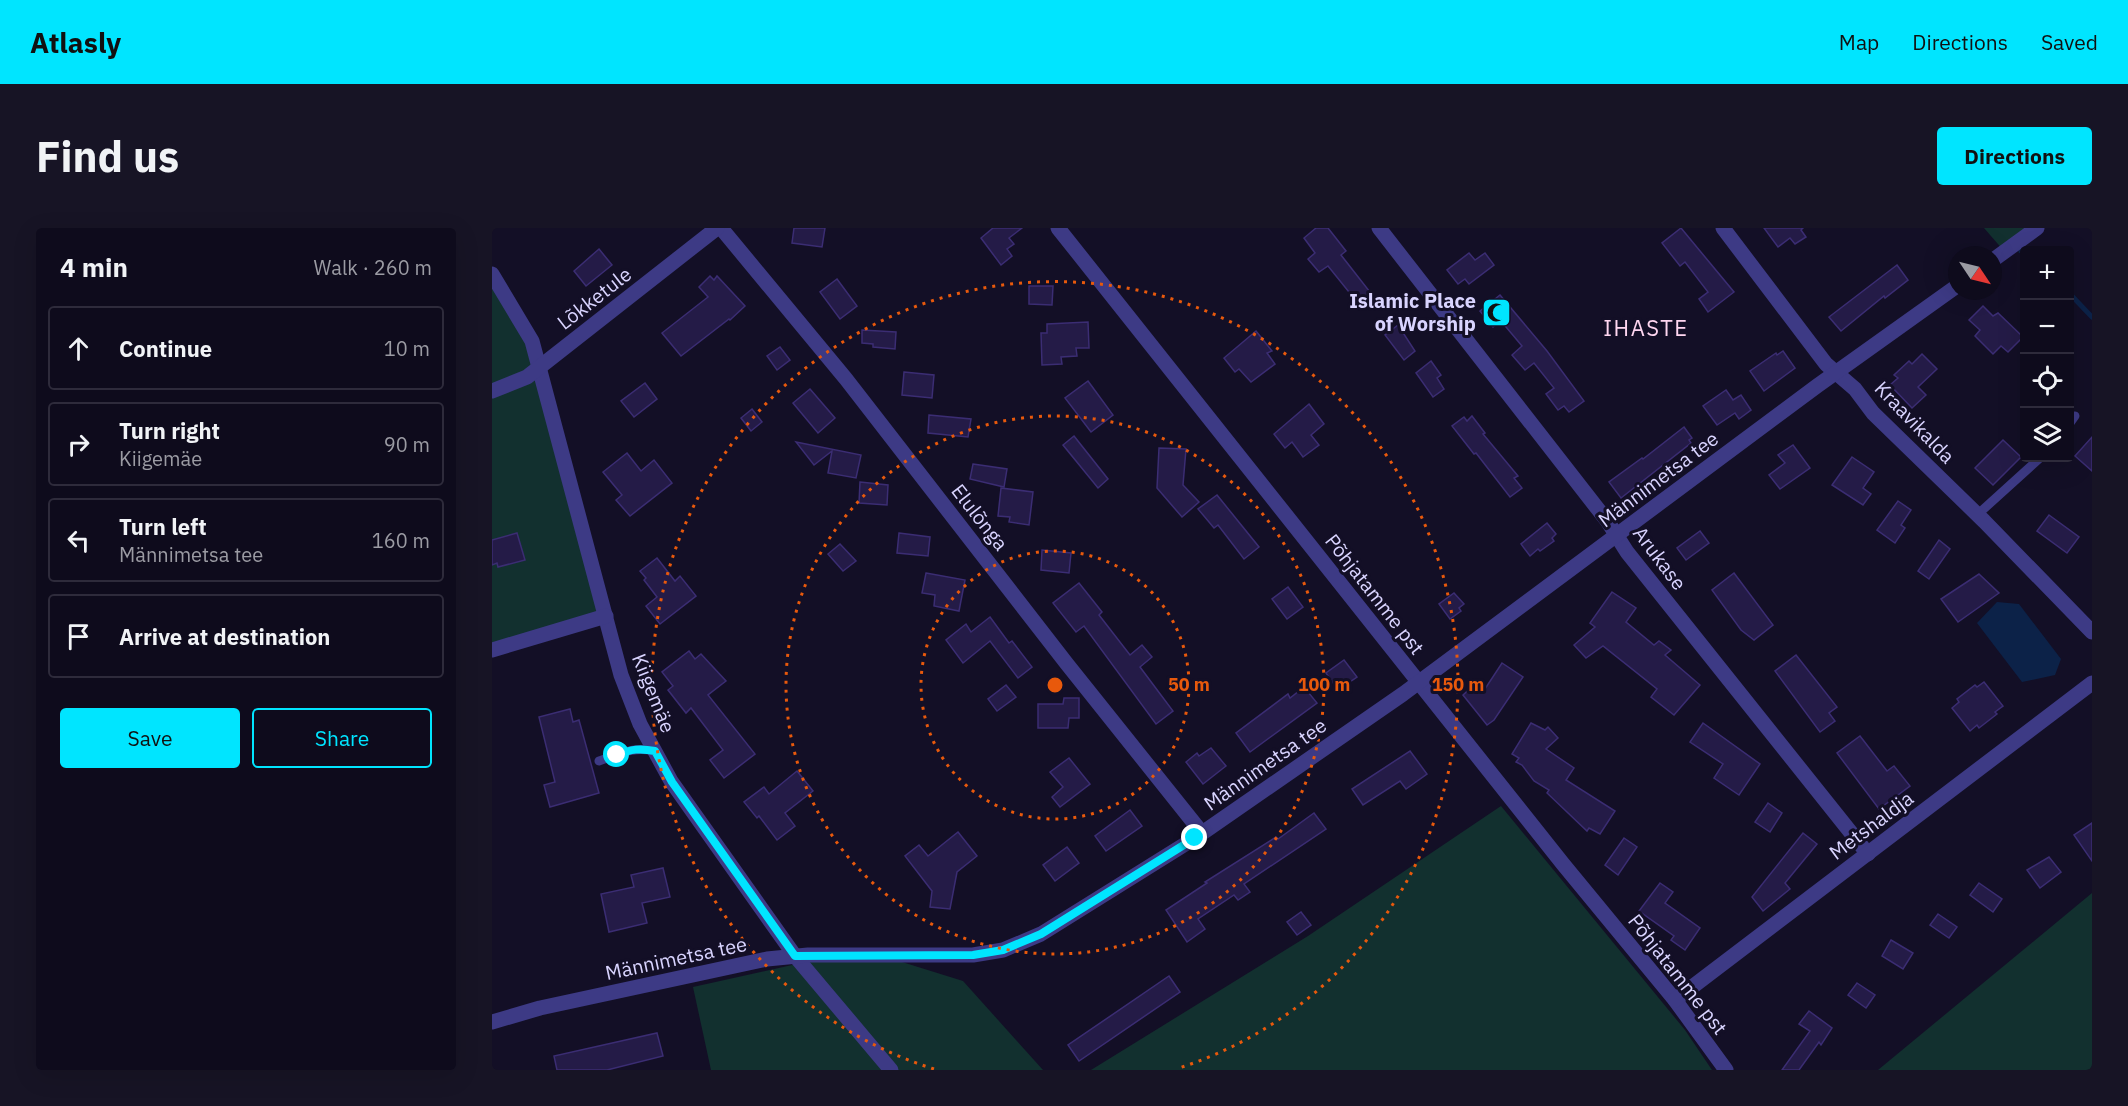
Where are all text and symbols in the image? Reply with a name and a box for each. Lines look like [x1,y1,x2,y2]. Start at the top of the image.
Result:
text: Atlasly [30,24,121,61]
text: Map [1839,28,1879,56]
text: Directions [1912,28,2008,56]
text: Saved [2041,28,2098,56]
button: Directions [1937,127,2092,185]
text: Find us [36,129,179,184]
north arrow [1948,246,2002,300]
map controls [2020,246,2074,462]
button: + [2020,246,2074,300]
text: 4 min [60,250,128,284]
text: Walk · 260 m [314,254,432,281]
street label: Lõkketule [551,260,637,336]
place label: Islamic Place of Worship [1349,287,1476,337]
mosque icon: Islamic Place of Worship [1481,296,1513,328]
button: − [2020,300,2074,354]
district label: IHASTE [1603,313,1689,342]
icon: ahead [62,332,95,365]
text: Continue [119,334,212,363]
text: 10 m [384,335,430,362]
button: locate [2020,354,2074,408]
street label: Kraavikalda [1869,375,1961,469]
button: layers [2020,408,2074,462]
text: Turn right [119,416,220,445]
street label: Männimetsa tee [1592,425,1724,533]
icon: right [62,428,95,461]
text: 90 m [384,431,430,458]
text: Kiigemäe [119,445,202,472]
street label: Elulõnga [945,478,1015,556]
text: Turn left [119,512,207,541]
street label: Arukase [1627,521,1693,595]
icon: left [62,524,95,557]
text: 160 m [372,527,430,554]
street label: Põhjatamme pst [1319,528,1431,660]
text: Männimetsa tee [119,541,263,568]
icon: arrive [62,620,95,653]
text: Arrive at destination [119,622,330,651]
street label: Kiigemäe [626,649,682,737]
text: 50 m [1168,673,1210,696]
text: 100 m [1298,673,1350,696]
text: 150 m [1432,673,1484,696]
centre of rings [1045,675,1065,695]
button: Save [60,708,240,768]
button: Share [252,708,432,768]
street label: Männimetsa tee [1198,712,1332,816]
route start [603,741,629,767]
street label: Metshaldja [1823,784,1919,865]
route end [1181,824,1207,850]
street label: Põhjatamme pst [1622,908,1734,1040]
street label: Männimetsa tee [603,930,749,986]

